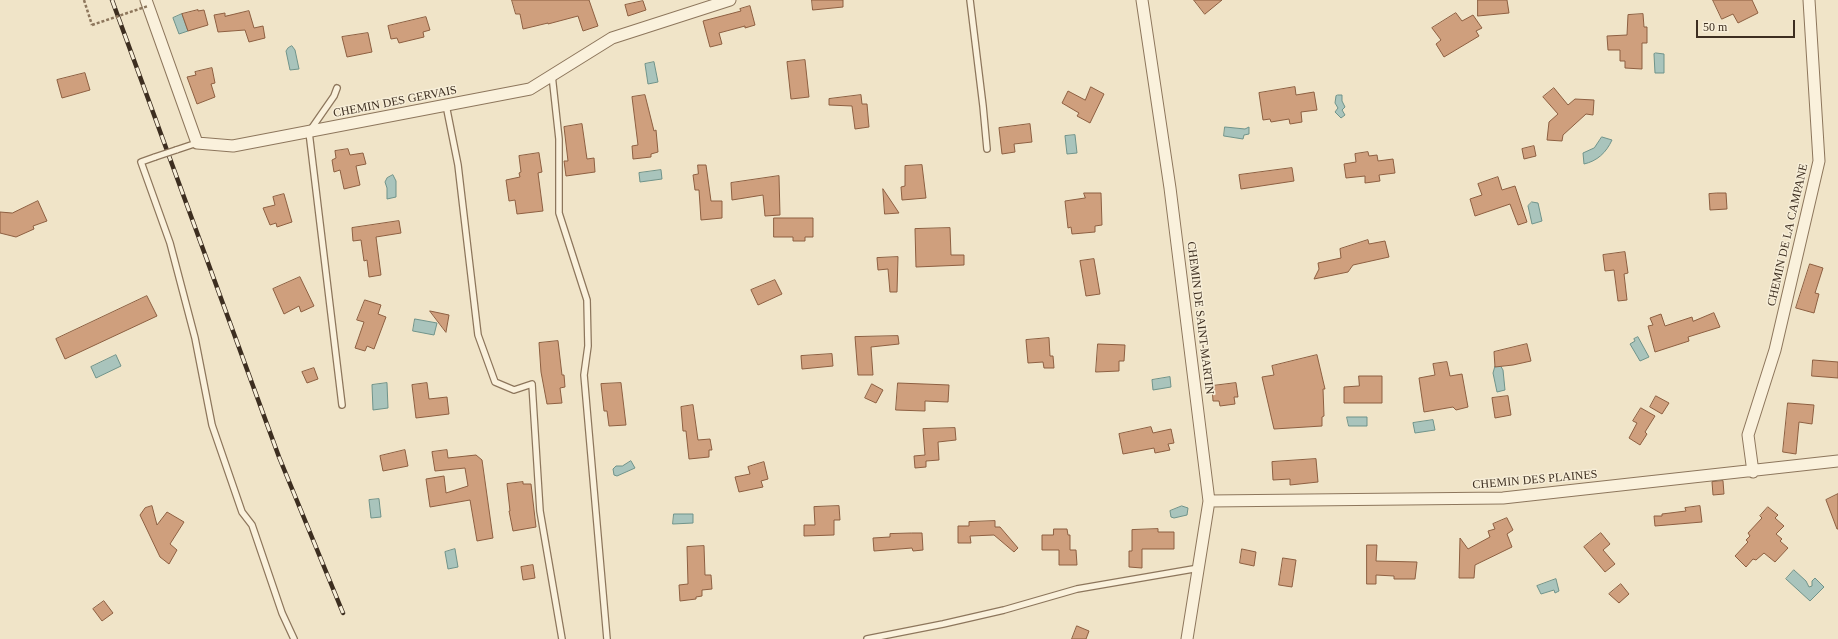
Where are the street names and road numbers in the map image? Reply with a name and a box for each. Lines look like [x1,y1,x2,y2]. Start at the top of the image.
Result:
street label: CHEMIN DES GERVAIS [332,83,458,121]
street label: CHEMIN DE LA CAMPANE [1765,162,1811,308]
street label: CHEMIN DE SAINT-MARTIN [1183,241,1217,395]
street label: CHEMIN DES PLAINES [1472,467,1598,493]

